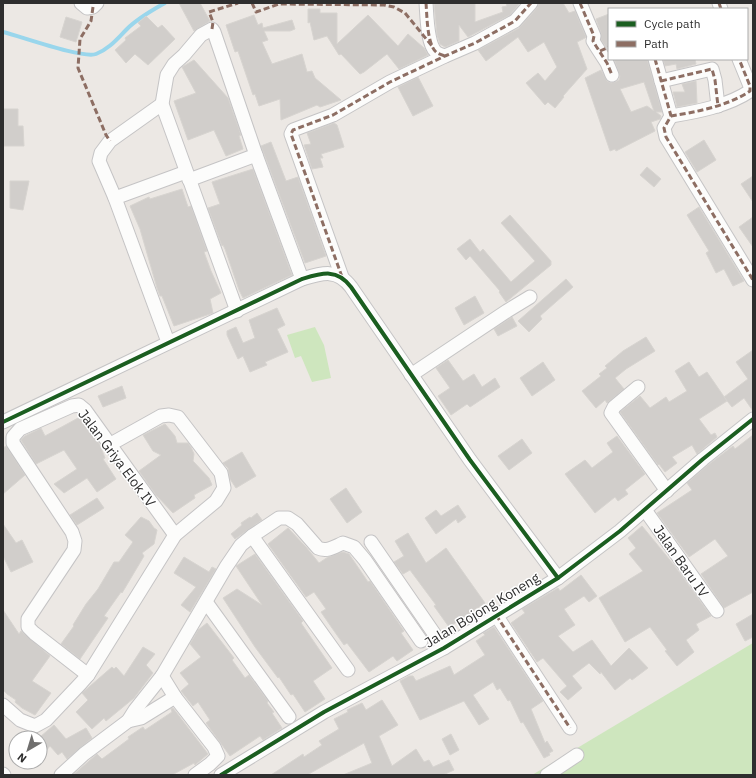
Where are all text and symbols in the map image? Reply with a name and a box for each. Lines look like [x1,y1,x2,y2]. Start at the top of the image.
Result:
legend [608,8,748,60]
text: Cycle path [644,16,701,31]
text: Path [644,36,669,51]
street label: Jalan Griya Elok IV [74,406,160,511]
street label: Jalan Baru IV [649,521,713,601]
street label: Jalan Bojong Koneng [421,568,543,652]
north arrow [8,730,48,770]
text: N [14,750,29,766]

